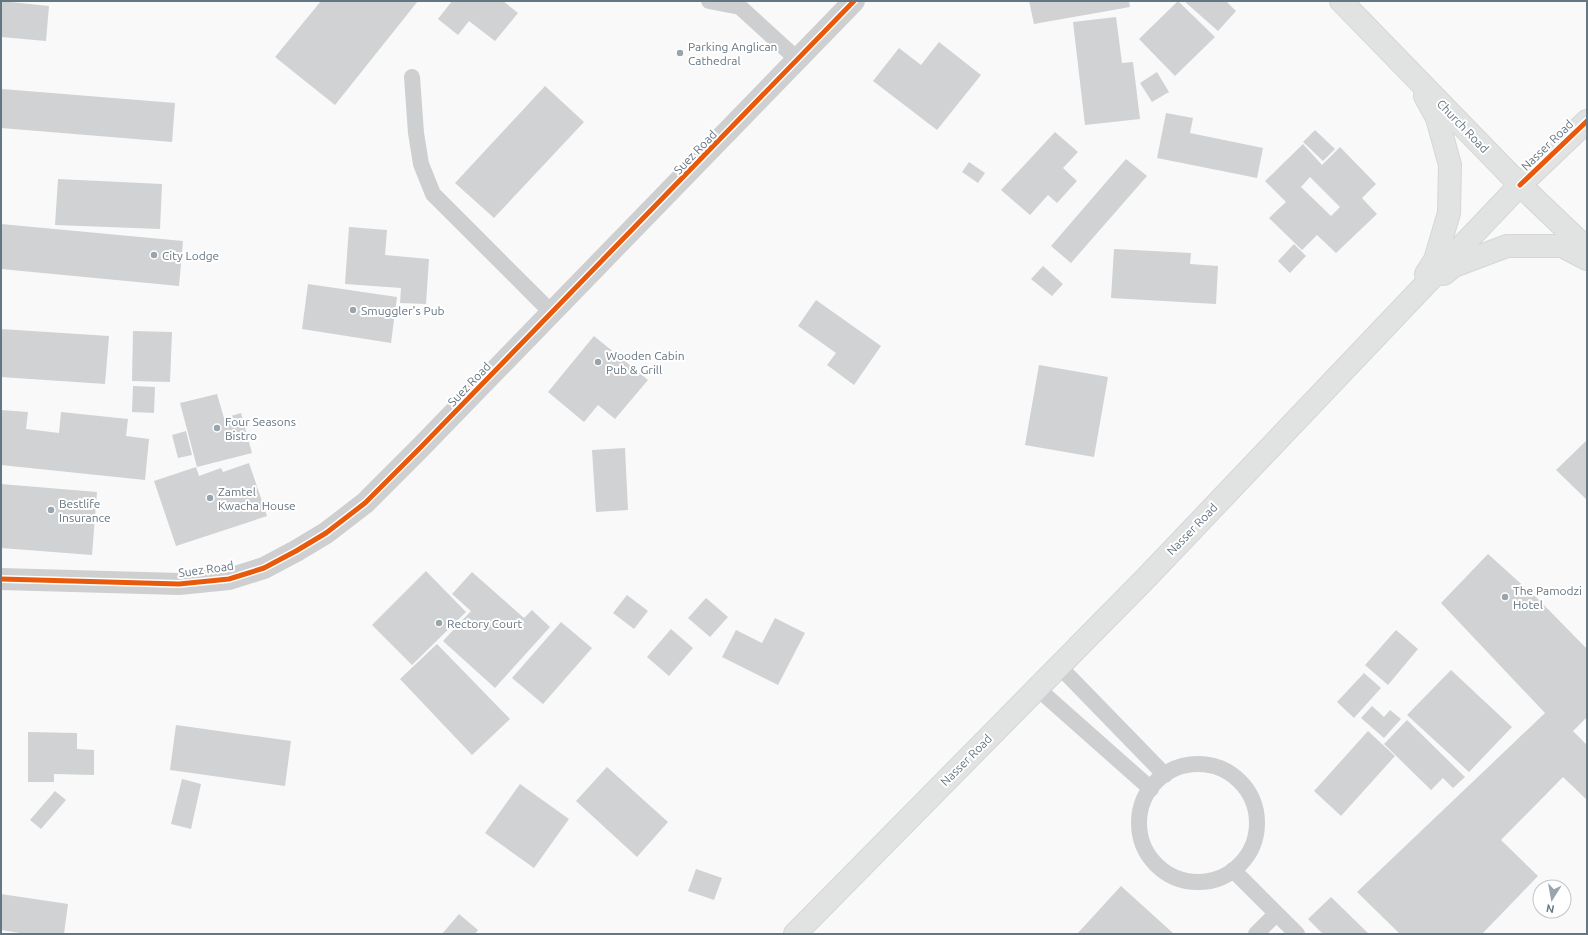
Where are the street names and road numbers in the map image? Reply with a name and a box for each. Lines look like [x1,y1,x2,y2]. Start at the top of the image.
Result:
street label: Church Road [1435,97,1491,155]
street label: Nasser Road [1518,117,1576,173]
street label: Suez Road [671,127,719,177]
street label: Suez Road [445,359,493,409]
street label: Nasser Road [1164,500,1220,558]
street label: Suez Road [178,559,234,579]
street label: Nasser Road [938,732,994,788]

